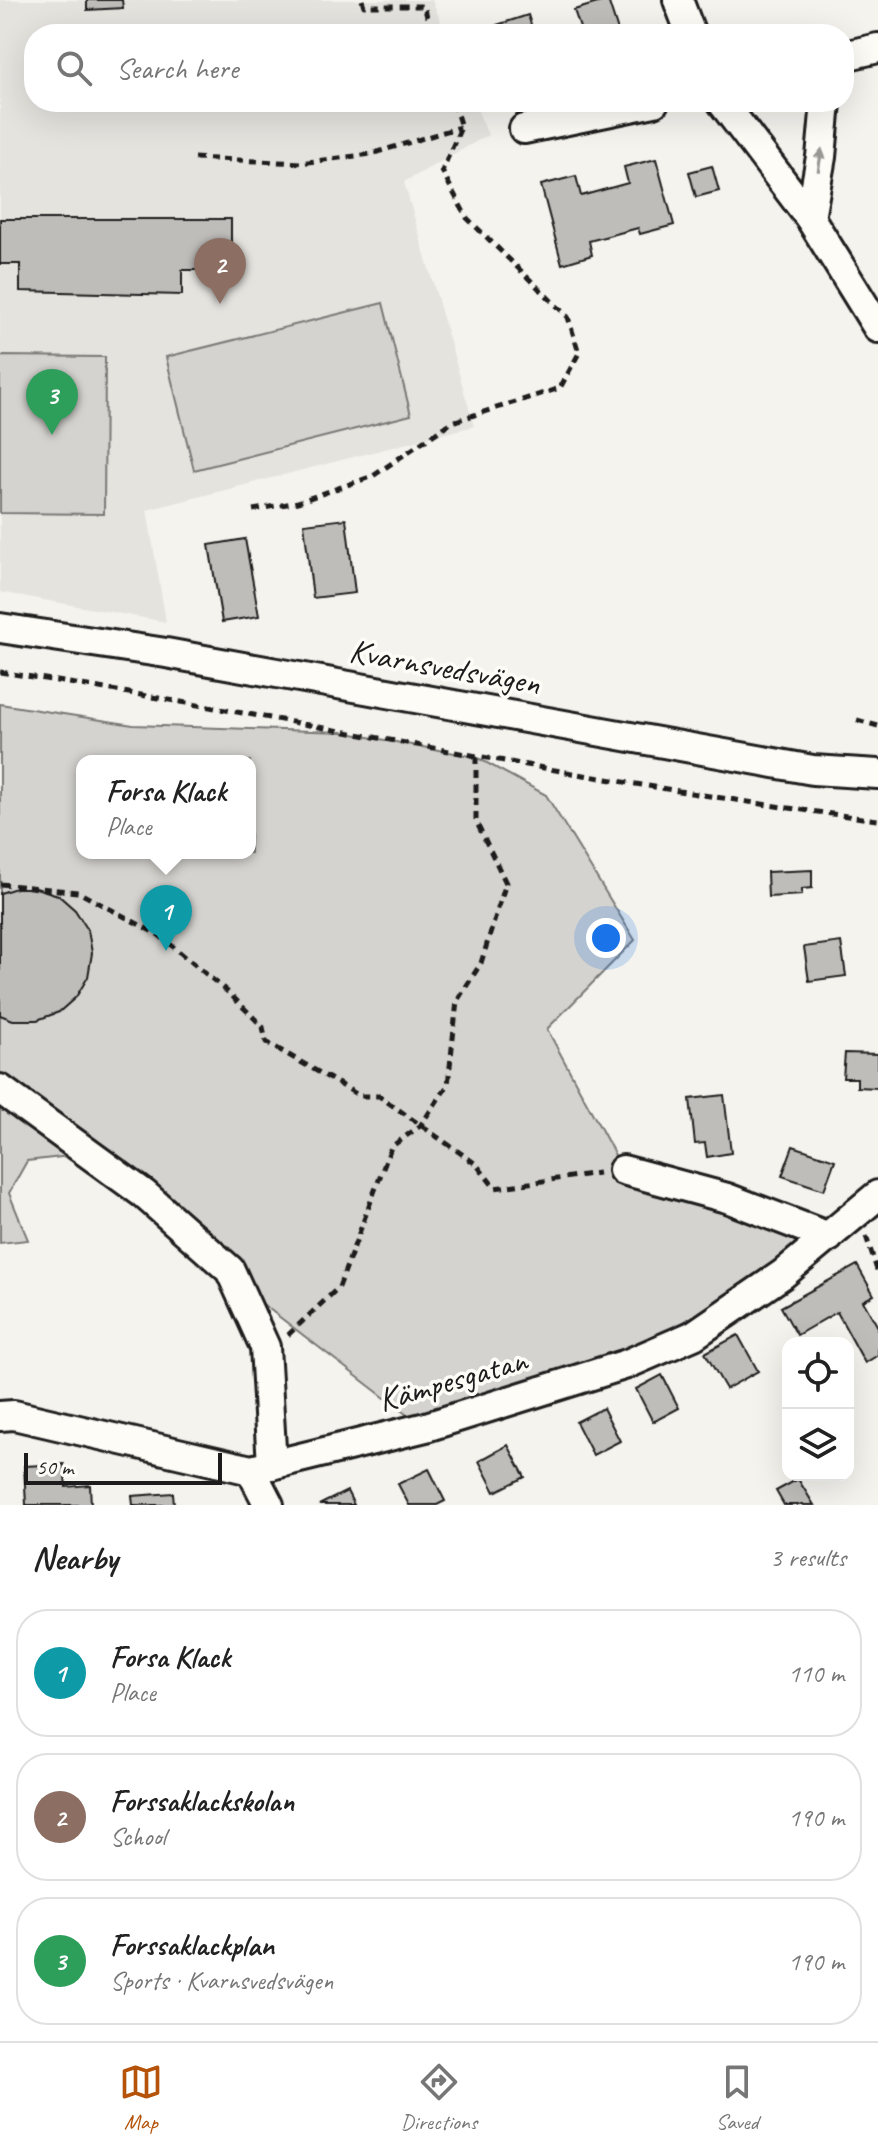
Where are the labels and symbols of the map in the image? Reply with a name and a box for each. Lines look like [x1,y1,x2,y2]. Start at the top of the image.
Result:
one-way arrow [814,148,827,173]
pin: 2 [194,238,246,304]
pin: 3 [26,369,78,435]
street label: Kvarnsvedsvägen [346,629,544,705]
pin: 1 [140,885,192,951]
your location [586,918,626,958]
street label: Kämpesgatan [373,1337,533,1421]
scale bar [24,1449,222,1485]

